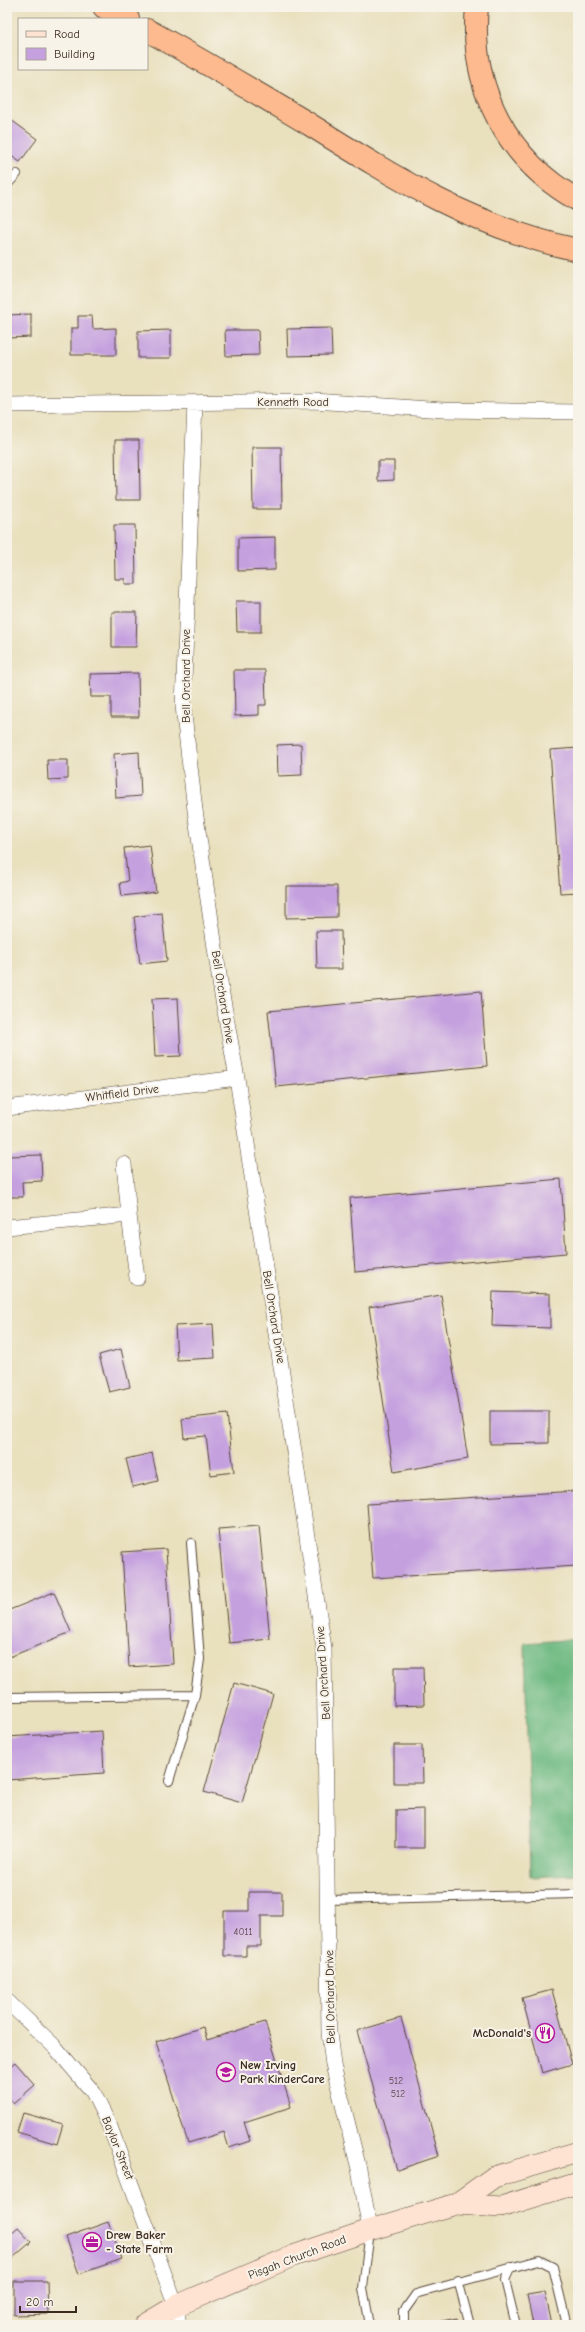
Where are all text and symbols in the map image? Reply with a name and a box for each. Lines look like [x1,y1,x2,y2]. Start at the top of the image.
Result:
legend [18,18,148,70]
text: Road [54,27,80,41]
text: Building [54,47,95,61]
street label: Kenneth Road [257,395,329,409]
street label: Bell Orchard Drive [179,629,193,723]
street label: Bell Orchard Drive [209,950,237,1044]
street label: Whitfield Drive [84,1082,160,1104]
street label: Bell Orchard Drive [260,1270,288,1364]
street label: Bell Orchard Drive [313,1626,333,1720]
house number: 4011 [234,1926,252,1938]
street label: Bell Orchard Drive [322,1950,338,2044]
restaurant icon: McDonald's [534,2022,556,2044]
place label: McDonald's [473,2026,531,2040]
place label: New Irving Park KinderCare [240,2058,325,2086]
school or university icon: New Irving Park KinderCare [215,2061,237,2083]
house number: 512 [389,2075,403,2087]
house number: 512 [391,2088,405,2100]
street label: Baylor Street [99,2114,137,2182]
place label: Drew Baker - State Farm [106,2228,173,2256]
office icon: Drew Baker - State Farm [81,2231,103,2253]
street label: Pisgah Church Road [246,2232,348,2282]
scale bar [20,2288,76,2314]
text: 20 m [26,2295,54,2309]

